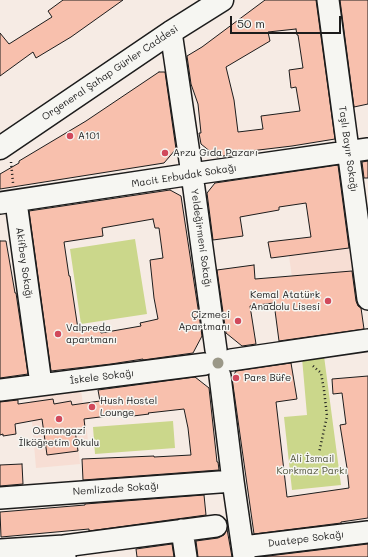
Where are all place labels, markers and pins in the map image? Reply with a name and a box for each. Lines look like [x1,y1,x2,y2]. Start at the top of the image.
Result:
place label: A101 [78,130,100,142]
marker: A101 [65,131,75,141]
place label: Arzu Gıda Pazarı [173,147,258,159]
marker: Arzu Gıda Pazarı [160,148,170,158]
place label: Kemal Atatürk Anadolu Lisesi [250,289,320,312]
marker: Kemal Atatürk Anadolu Lisesi [323,296,333,306]
place label: Çizmeci Apartmanı [178,309,230,332]
marker: Çizmeci Apartmanı [233,316,243,326]
place label: Valpreda apartmanı [66,322,117,346]
marker: Valpreda apartmanı [53,329,63,339]
place label: Pars Büfe [244,372,291,384]
marker: Pars Büfe [231,373,241,383]
place label: Hush Hostel Lounge [100,395,157,418]
marker: Hush Hostel Lounge [87,402,97,412]
marker: Osmangazi İlköğretim Okulu [54,414,64,424]
place label: Osmangazi İlköğretim Okulu [19,425,99,448]

